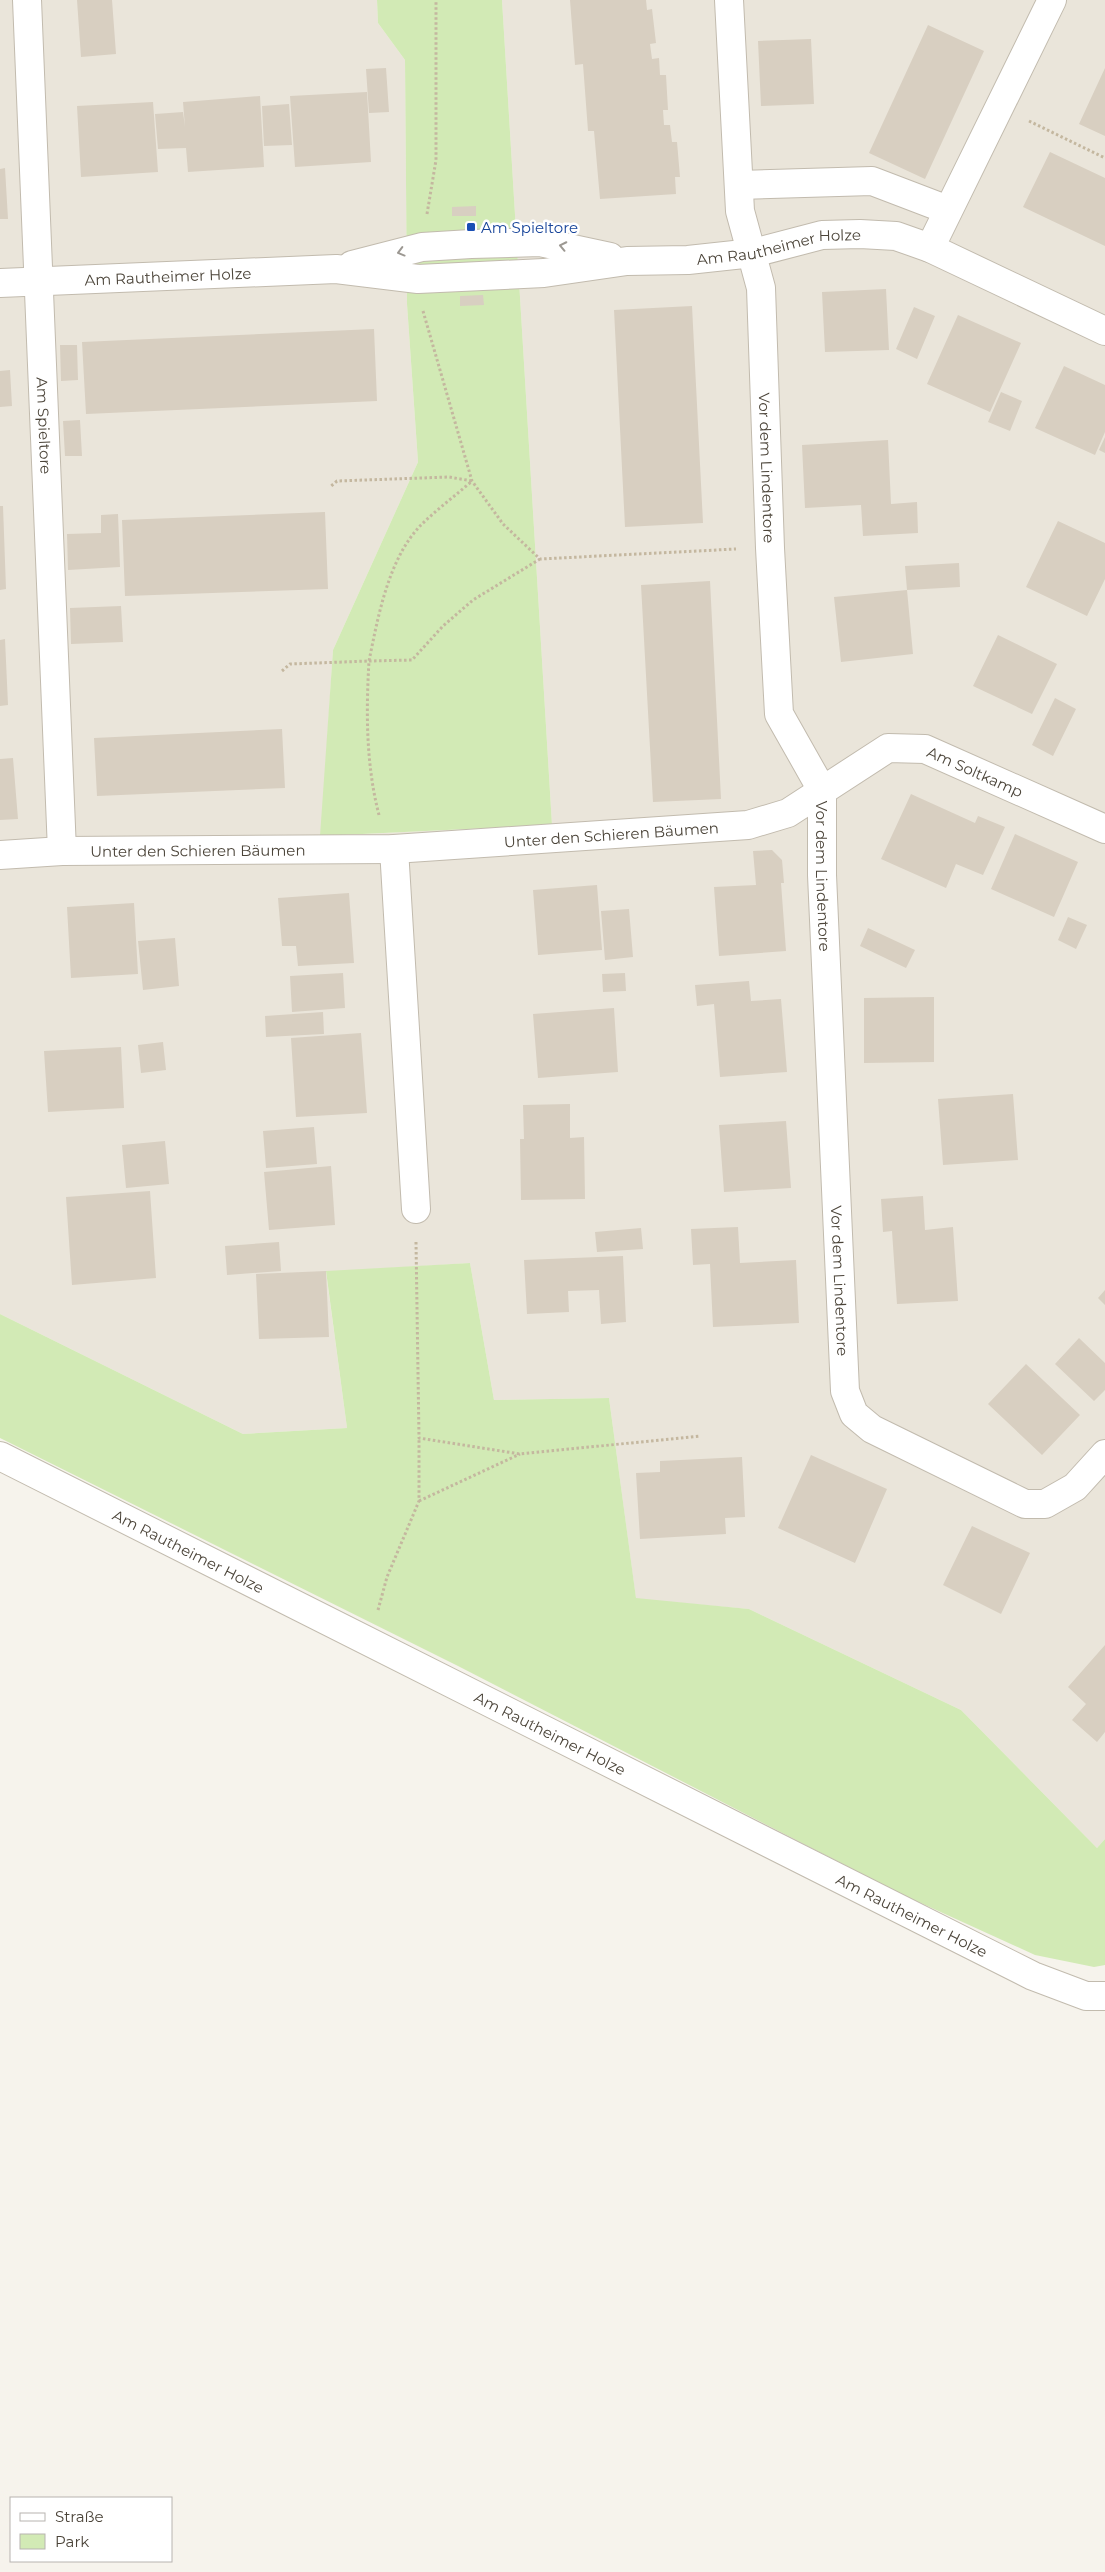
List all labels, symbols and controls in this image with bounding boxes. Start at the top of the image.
place label: Am Spieltore [481,218,578,237]
marker: Am Spieltore [465,221,477,233]
street label: Am Rautheimer Holze [696,224,861,269]
one-way arrow [558,242,567,252]
one-way arrow [397,246,406,257]
street label: Am Rautheimer Holze [84,263,252,289]
street label: Am Spieltore [33,377,56,475]
street label: Vor dem Lindentore [755,392,779,543]
street label: Am Soltkamp [924,742,1026,801]
street label: Vor dem Lindentore [813,801,835,952]
street label: Unter den Schieren Bäumen [503,818,719,851]
street label: Unter den Schieren Bäumen [90,840,306,860]
street label: Vor dem Lindentore [827,1205,853,1356]
street label: Am Rautheimer Holze [110,1505,267,1597]
street label: Am Rautheimer Holze [471,1687,629,1779]
street label: Am Rautheimer Holze [833,1869,991,1961]
legend [10,2497,172,2562]
text: Straße [55,2507,104,2526]
text: Park [55,2532,89,2551]

